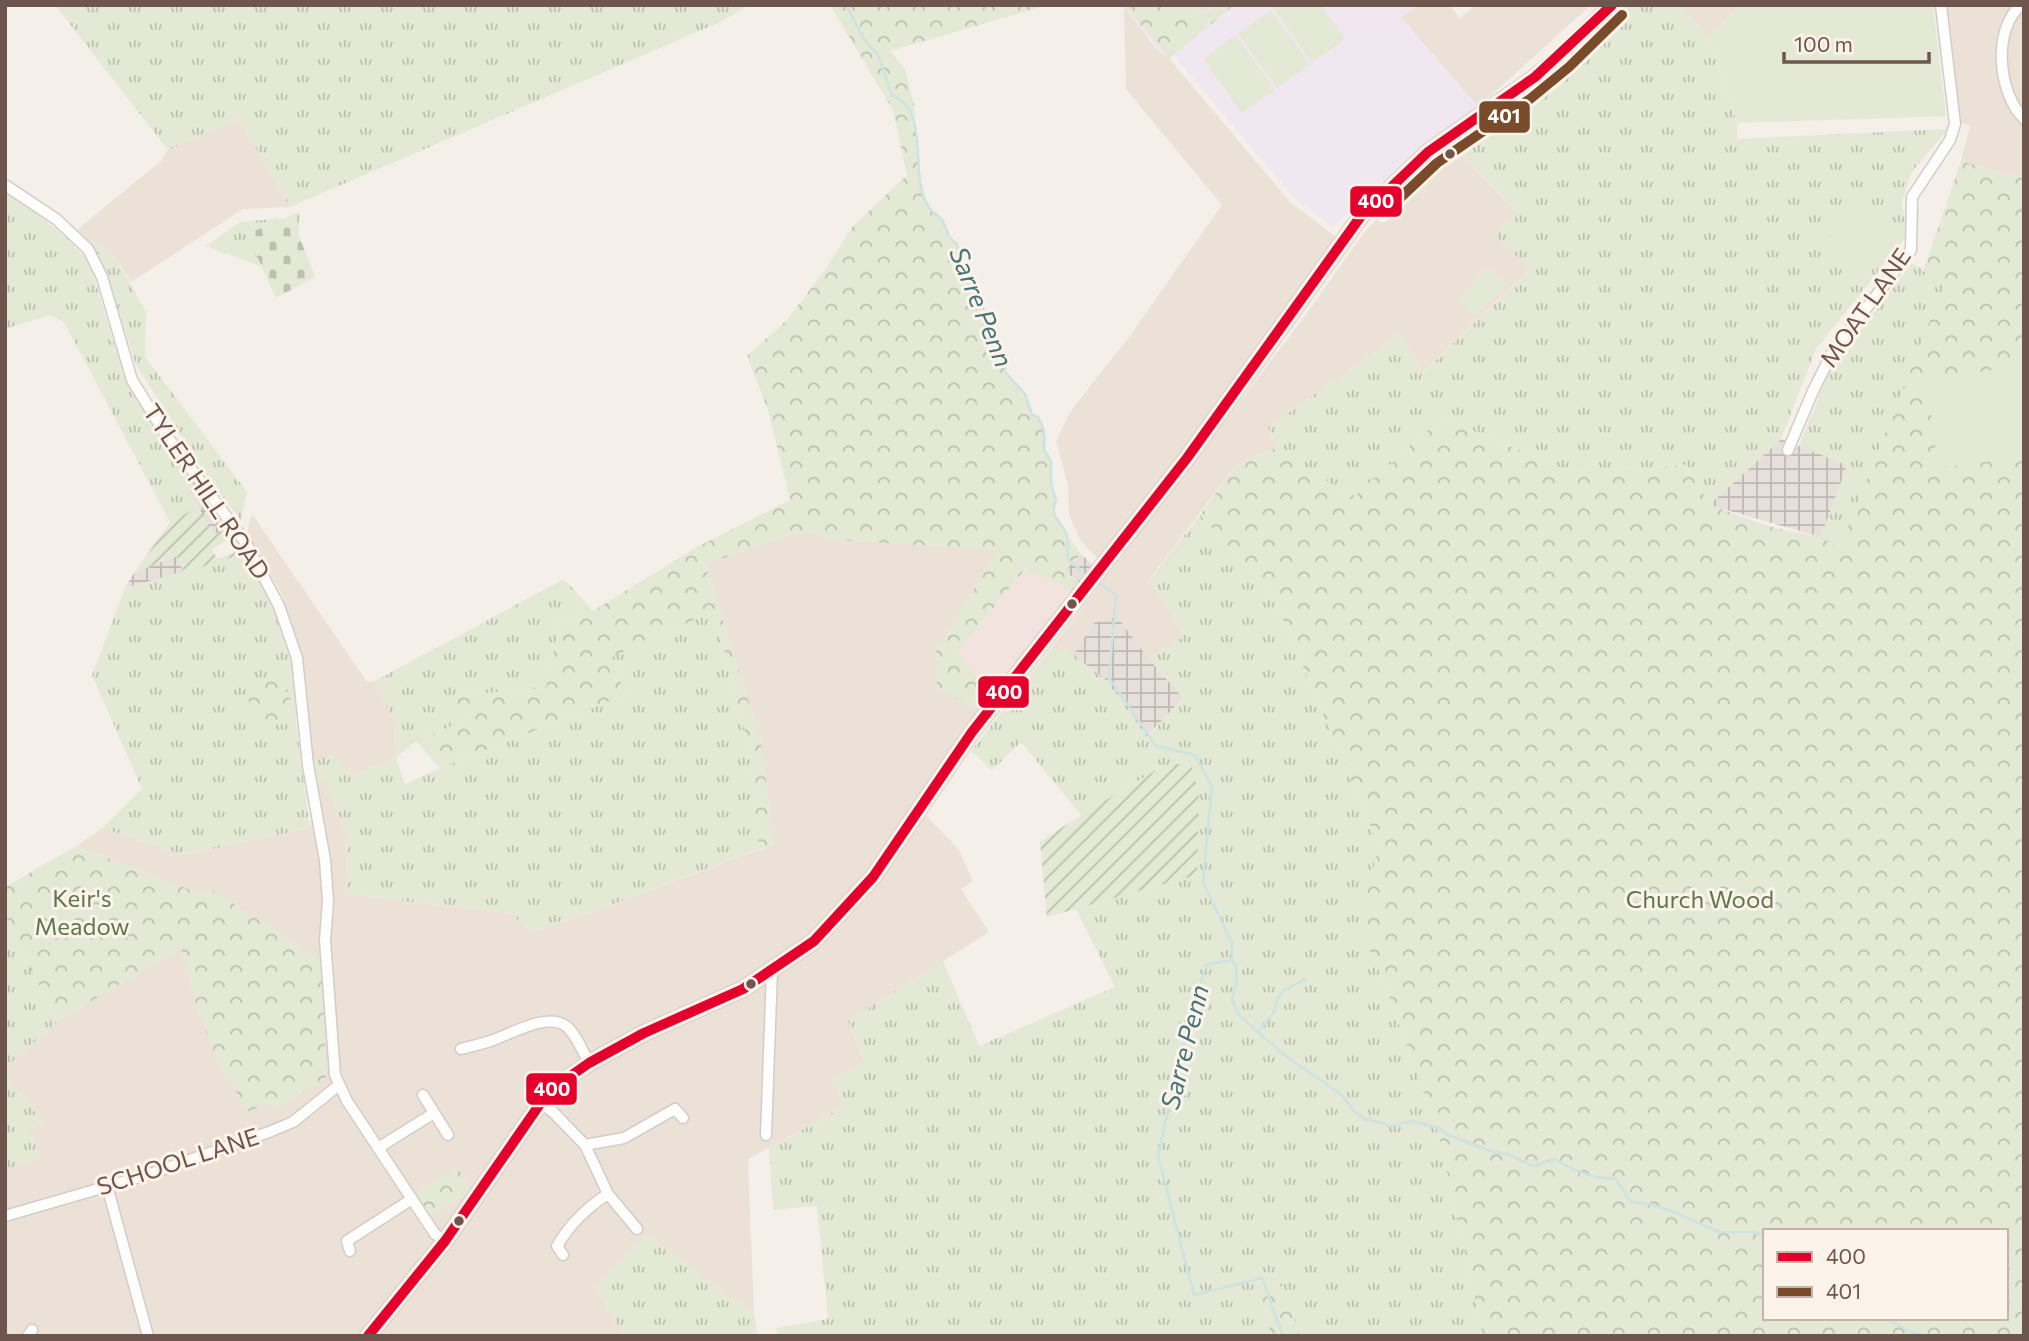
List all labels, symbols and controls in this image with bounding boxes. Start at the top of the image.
scale bar [1784,21,1929,65]
text: 100 m [1794,31,1853,56]
line badge: 401 [1478,100,1531,134]
text: 401 [1488,104,1520,127]
unlabelled marker [1443,147,1457,161]
line badge: 400 [1349,185,1403,218]
text: 400 [1358,189,1394,212]
water label: Sarre Penn [944,242,1021,371]
street label: MOAT LANE [1813,242,1916,372]
street label: TYLER HILL ROAD [138,398,277,584]
unlabelled marker [1065,597,1079,611]
line badge: 400 [977,675,1030,709]
text: 400 [986,680,1022,703]
park label: Keir's Meadow [34,883,130,940]
park label: Church Wood [1626,884,1774,913]
unlabelled marker [744,977,758,991]
water label: Sarre Penn [1153,981,1214,1112]
line badge: 400 [525,1072,578,1106]
text: 400 [534,1077,570,1100]
street label: SCHOOL LANE [93,1121,262,1200]
unlabelled marker [452,1214,466,1228]
legend [1763,1229,2008,1320]
text: 400 [1826,1243,1866,1268]
text: 401 [1826,1278,1861,1303]

